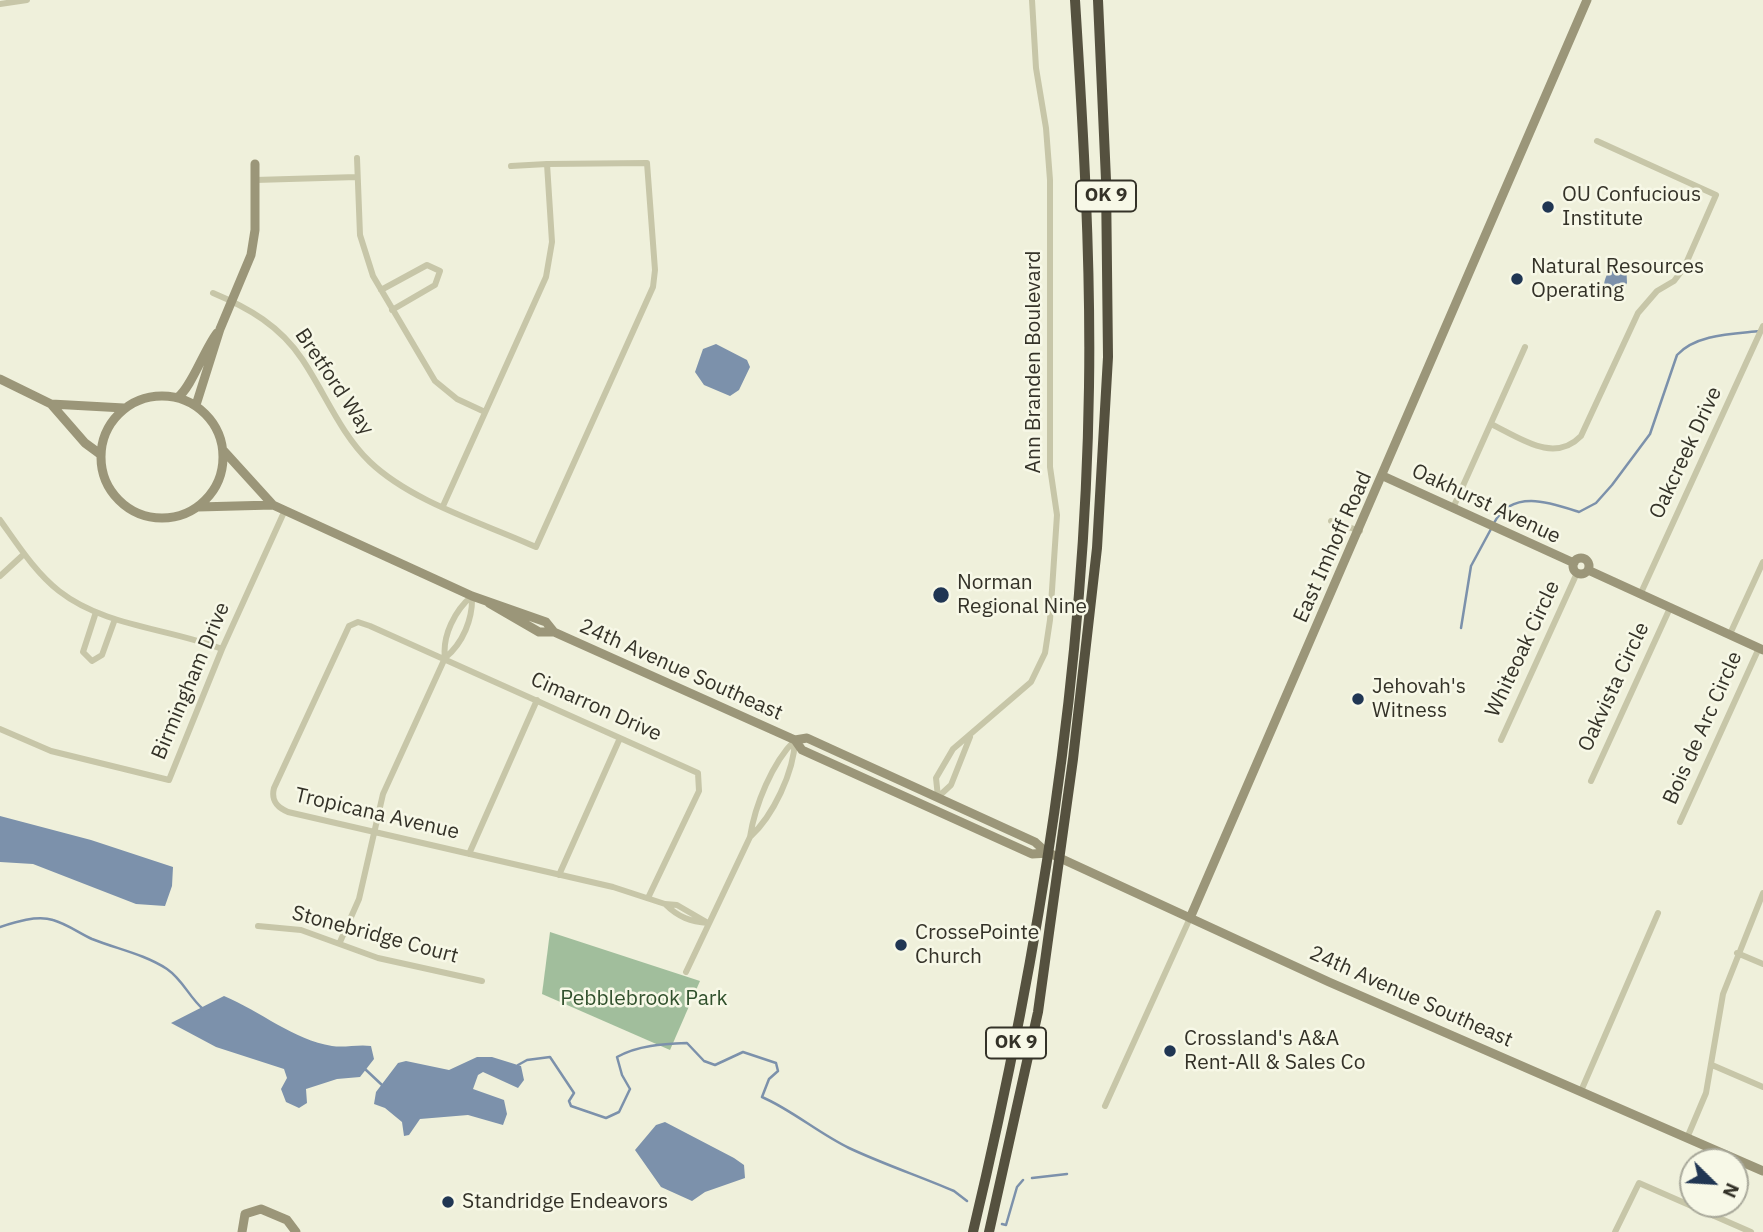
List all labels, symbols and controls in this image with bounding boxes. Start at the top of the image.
road number: OK 9 [1076,180,1136,212]
place label: OU Confucious Institute [1562,182,1701,232]
marker: OU Confucious Institute [1540,199,1556,215]
street label: Ann Branden Boulevard [1021,251,1047,473]
place label: Natural Resources Operating [1531,254,1704,304]
marker: Natural Resources Operating [1509,271,1525,287]
street label: Bretford Way [289,324,379,440]
street label: Oakcreek Drive [1644,383,1728,523]
street label: Oakhurst Avenue [1408,459,1564,549]
street label: East Imhoff Road [1288,467,1378,627]
place label: Norman Regional Nine [957,570,1087,620]
street label: Whiteoak Circle [1480,577,1566,721]
marker: Norman Regional Nine [931,585,951,605]
street label: Birmingham Drive [146,599,236,763]
street label: 24th Avenue Southeast [575,614,787,726]
street label: Oakvista Circle [1573,618,1655,756]
street label: Bois de Arc Circle [1658,648,1748,808]
street label: Cimarron Drive [527,667,665,747]
place label: Jehovah's Witness [1372,674,1466,724]
marker: Jehovah's Witness [1350,691,1366,707]
street label: Tropicana Avenue [292,783,462,845]
street label: Stonebridge Court [289,901,461,969]
place label: CrossePointe Church [915,920,1039,970]
marker: CrossePointe Church [893,937,909,953]
street label: 24th Avenue Southeast [1305,941,1517,1053]
park label: Pebblebrook Park [560,986,728,1012]
place label: Crossland's A&A Rent-All & Sales Co [1184,1026,1365,1076]
road number: OK 9 [986,1028,1046,1058]
marker: Crossland's A&A Rent-All & Sales Co [1162,1043,1178,1059]
north arrow [1679,1148,1749,1218]
text: N [1718,1180,1745,1202]
place label: Standridge Endeavors [462,1189,668,1215]
marker: Standridge Endeavors [440,1194,456,1210]

